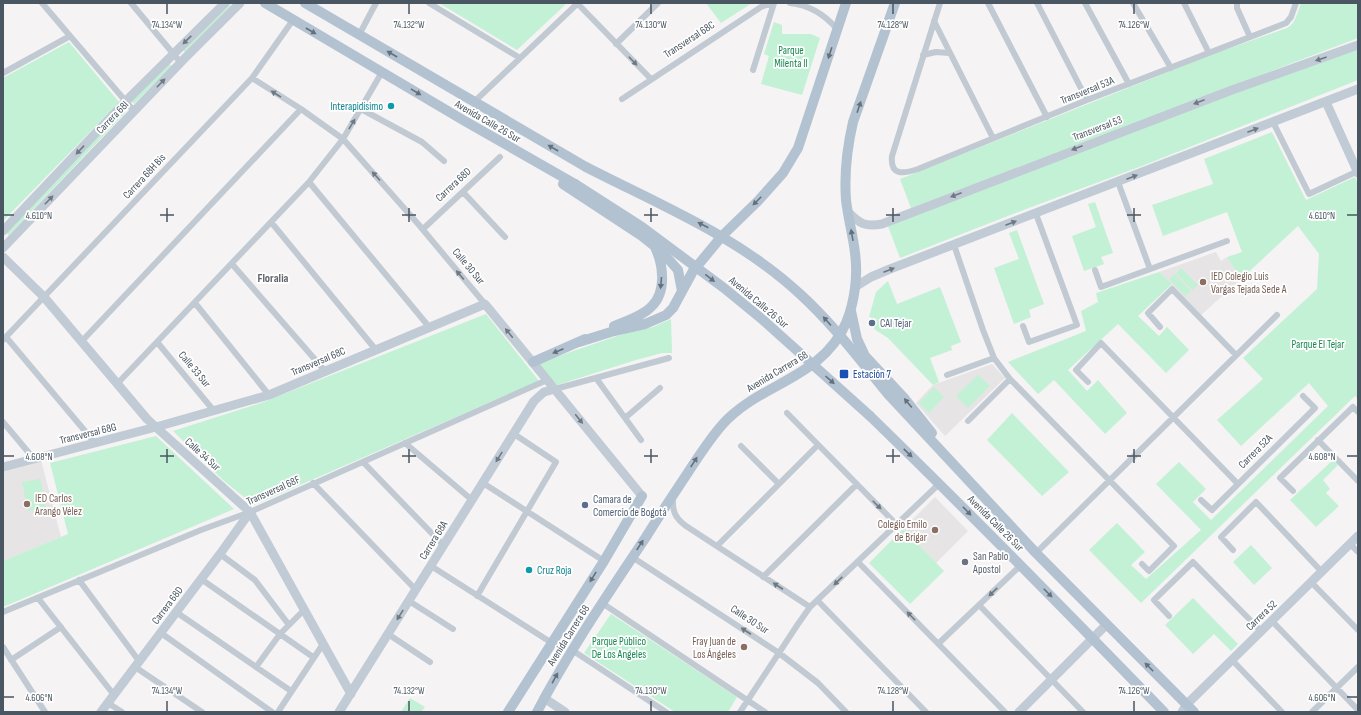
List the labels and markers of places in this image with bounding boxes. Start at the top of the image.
place label: Interapidísimo [330,100,383,113]
marker: Interapidísimo [386,101,396,111]
place label: IED Colegio Luis Vargas Tejada Sede A [1211,270,1287,296]
marker: IED Colegio Luis Vargas Tejada Sede A [1198,277,1208,287]
place label: CAI Tejar [880,317,912,330]
marker: CAI Tejar [867,318,877,328]
marker: Estación 7 [838,368,850,380]
place label: Estación 7 [853,368,891,381]
place label: IED Carlos Arango Vélez [34,492,82,518]
place label: Camara de Comercio de Bogotá [593,493,667,519]
marker: IED Carlos Arango Vélez [22,499,32,509]
marker: Camara de Comercio de Bogotá [580,500,590,510]
place label: Colegio Emilo de Brigar [878,518,927,544]
marker: Colegio Emilo de Brigar [930,525,940,535]
place label: San Pablo Apostol [972,550,1009,576]
marker: San Pablo Apostol [960,557,970,567]
place label: Cruz Roja [537,564,571,577]
marker: Cruz Roja [524,565,534,575]
place label: Fray Juan de Los Ángeles [692,635,736,661]
marker: Fray Juan de Los Ángeles [739,642,749,652]

